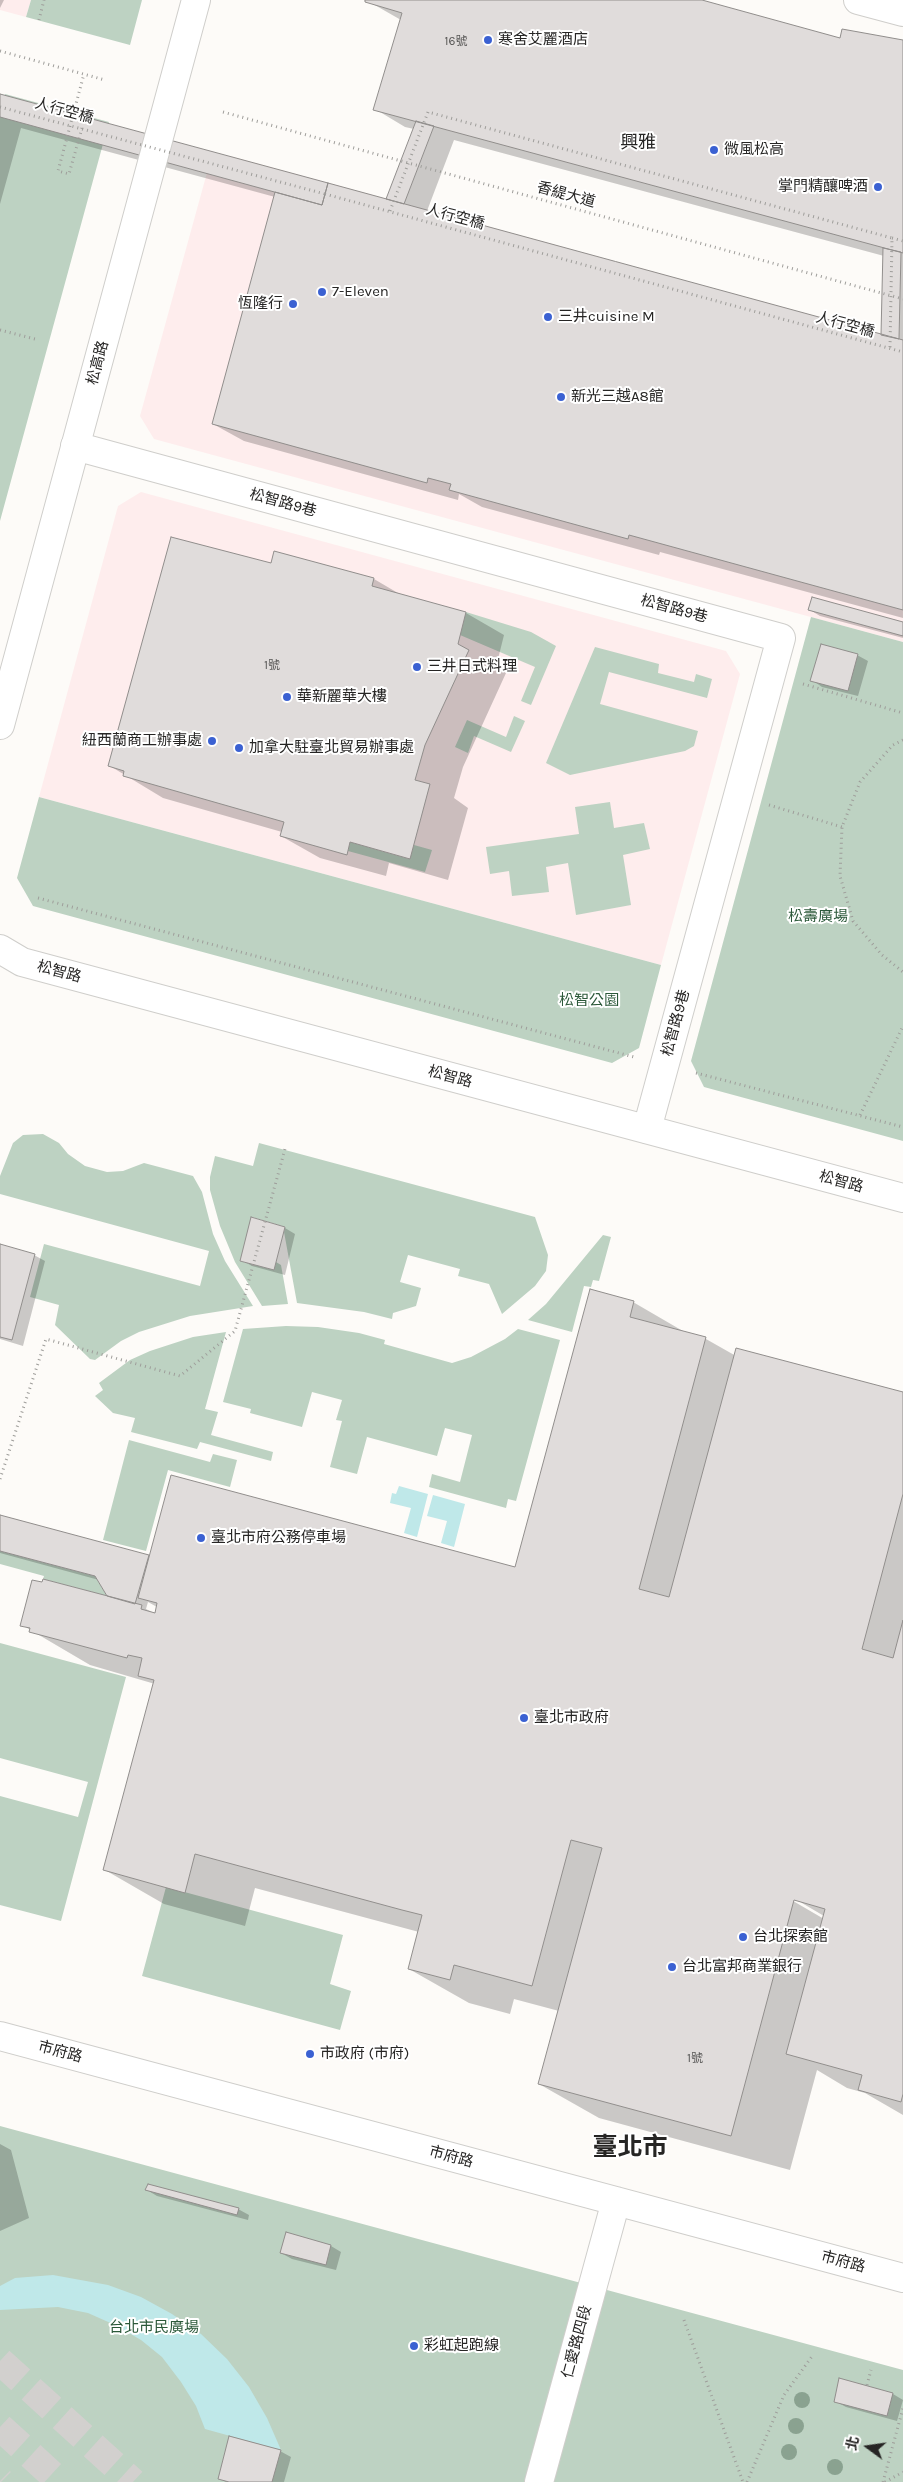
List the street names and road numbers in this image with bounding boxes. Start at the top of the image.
street label: 人行空橋 [33,95,95,127]
street label: 香緹大道 [535,179,597,211]
street label: 人行空橋 [424,201,486,233]
street label: 人行空橋 [814,309,876,341]
street label: 松高路 [83,339,113,387]
street label: 松智路9巷 [247,485,319,521]
street label: 松智路9巷 [638,591,710,627]
street label: 松智路 [35,957,83,987]
street label: 松智路9巷 [658,987,694,1059]
street label: 松智路 [426,1062,474,1092]
street label: 松智路 [817,1167,865,1197]
street label: 市府路 [36,2037,84,2067]
street label: 市府路 [427,2142,475,2172]
street label: 市府路 [819,2247,867,2277]
street label: 仁愛路四段 [559,2303,595,2381]

